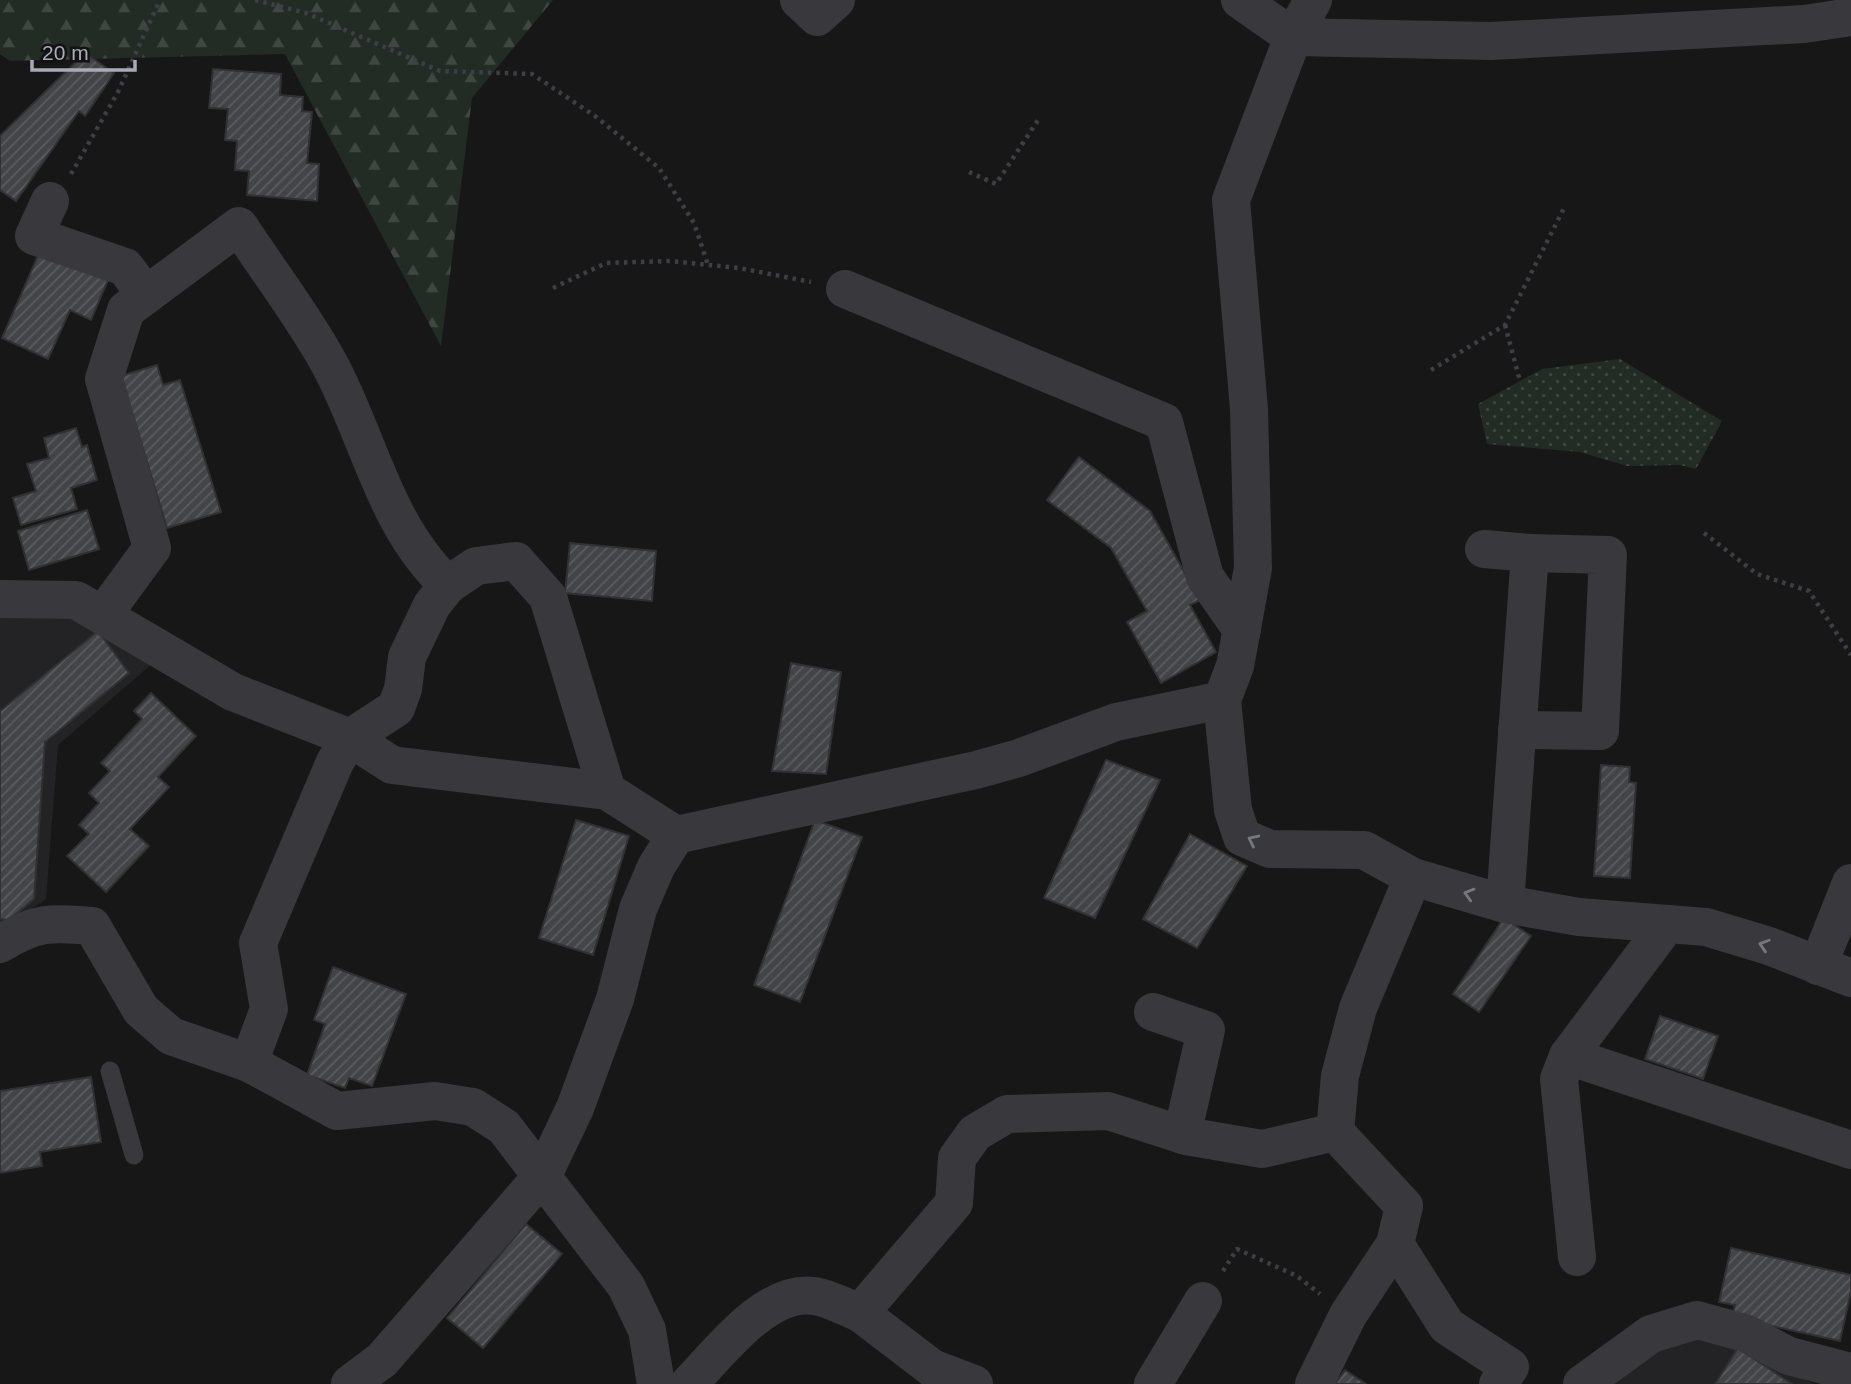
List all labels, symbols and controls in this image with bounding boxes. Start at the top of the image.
scale bar [32,28,135,72]
text: 20 m [42,41,89,64]
one-way arrow [1248,835,1260,849]
one-way arrow [1463,887,1475,902]
one-way arrow [1759,939,1771,953]

